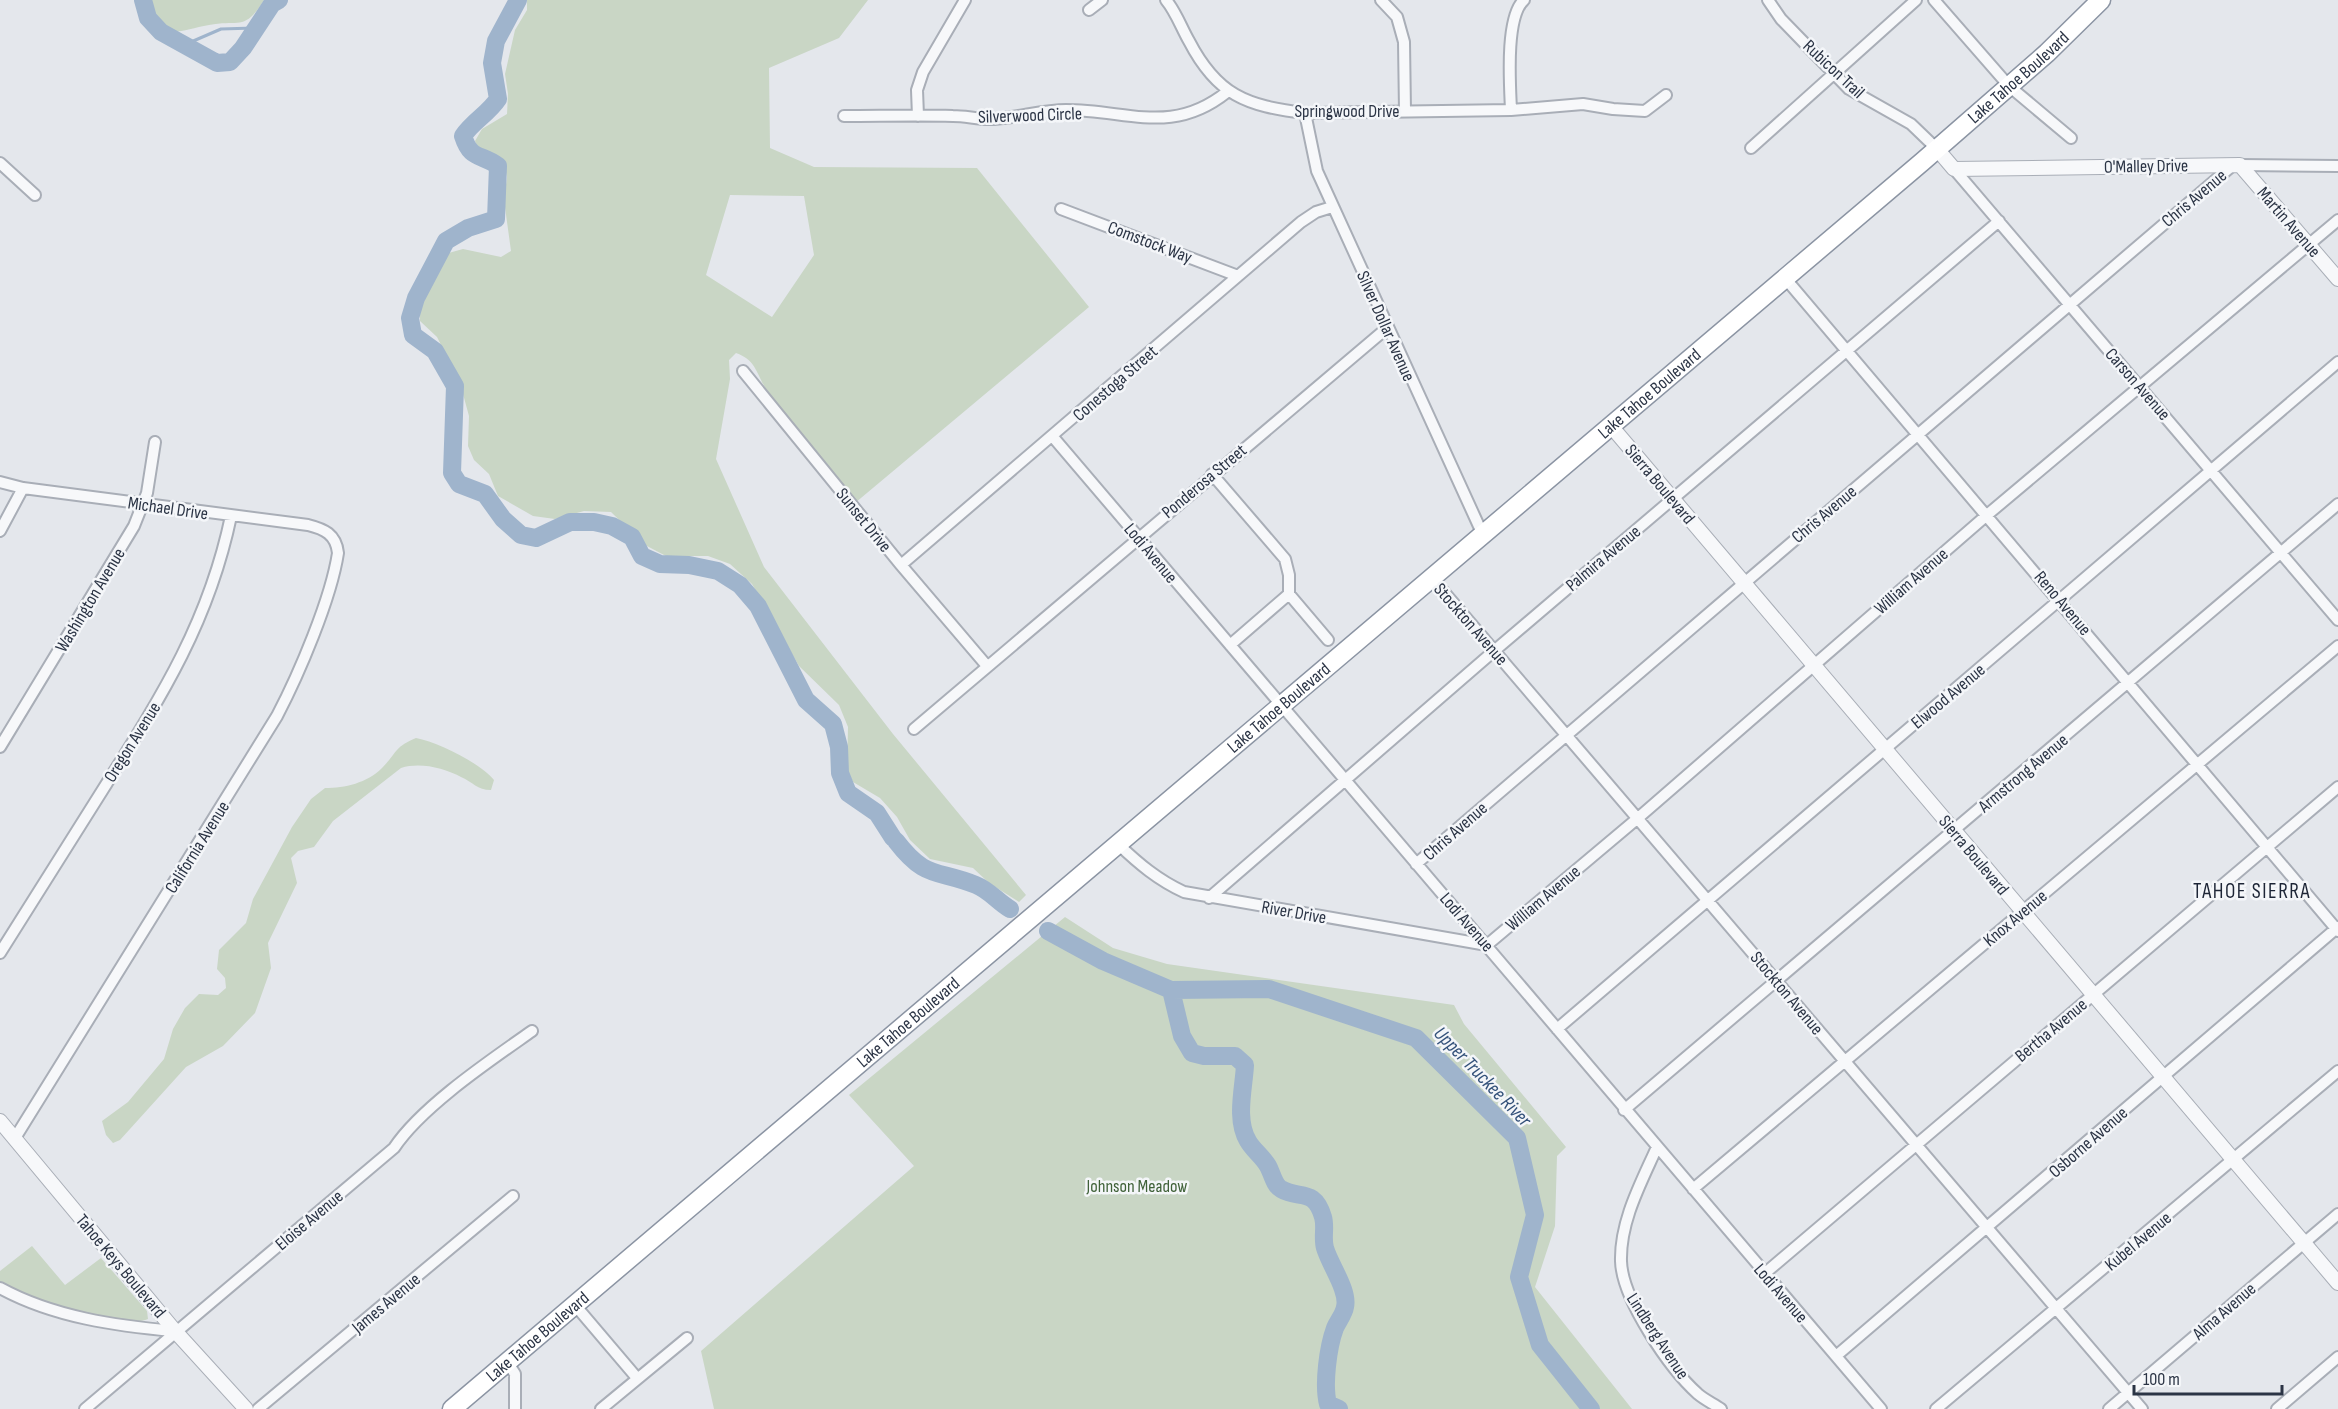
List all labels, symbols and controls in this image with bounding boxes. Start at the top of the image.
street label: Lake Tahoe Boulevard [1964,27,2074,128]
street label: Rubicon Trail [1799,36,1869,103]
street label: Springwood Drive [1294,101,1400,122]
street label: Silverwood Circle [978,103,1082,128]
street label: O'Malley Drive [2104,155,2188,178]
street label: Chris Avenue [2158,165,2231,232]
street label: Martin Avenue [2252,183,2325,262]
street label: Comstock Way [1105,217,1195,268]
street label: Silver Dollar Avenue [1352,268,1419,385]
street label: Conestoga Street [1069,341,1162,426]
street label: Lake Tahoe Boulevard [1594,344,1705,443]
street label: Carson Avenue [2101,344,2175,425]
street label: Ponderosa Street [1158,440,1251,523]
street label: Sierra Boulevard [1620,440,1699,528]
street label: Chris Avenue [1788,481,1861,548]
street label: Sunset Drive [831,484,896,557]
street label: Michael Drive [126,492,209,525]
street label: Lodi Avenue [1120,519,1182,588]
street label: Palmira Avenue [1562,521,1645,596]
street label: Washington Avenue [51,544,130,656]
street label: William Avenue [1870,544,1953,619]
street label: Reno Avenue [2030,567,2096,640]
street label: Stockton Avenue [1429,579,1512,670]
street label: Lake Tahoe Boulevard [1223,659,1335,758]
street label: Elwood Avenue [1907,659,1990,733]
street label: Oregon Avenue [100,698,165,786]
street label: Armstrong Avenue [1973,730,2073,818]
street label: California Avenue [161,797,234,897]
street label: Chris Avenue [1419,798,1492,865]
street label: Sierra Boulevard [1934,811,2013,899]
street label: William Avenue [1502,861,1585,936]
district label: TAHOE SIERRA [2193,879,2311,904]
street label: Knox Avenue [1979,886,2051,951]
street label: Lodi Avenue [1435,888,1498,956]
street label: River Drive [1260,896,1328,928]
street label: Stockton Avenue [1746,947,1827,1039]
street label: Lake Tahoe Boulevard [853,973,964,1072]
street label: Bertha Avenue [2011,994,2092,1067]
water label: Upper Truckee River [1429,1022,1537,1133]
street label: Osborne Avenue [2045,1103,2132,1182]
park label: Johnson Meadow [1086,1176,1187,1197]
street label: Eloise Avenue [271,1186,348,1255]
street label: Kubel Avenue [2101,1208,2176,1275]
street label: Tahoe Keys Boulevard [71,1210,170,1322]
street label: Lodi Avenue [1749,1259,1812,1327]
street label: James Avenue [347,1269,425,1339]
street label: Alma Avenue [2188,1278,2260,1345]
street label: Lake Tahoe Boulevard [482,1287,593,1386]
street label: Lindberg Avenue [1622,1289,1693,1383]
scale bar [2134,1358,2282,1396]
text: 100 m [2143,1369,2180,1390]

